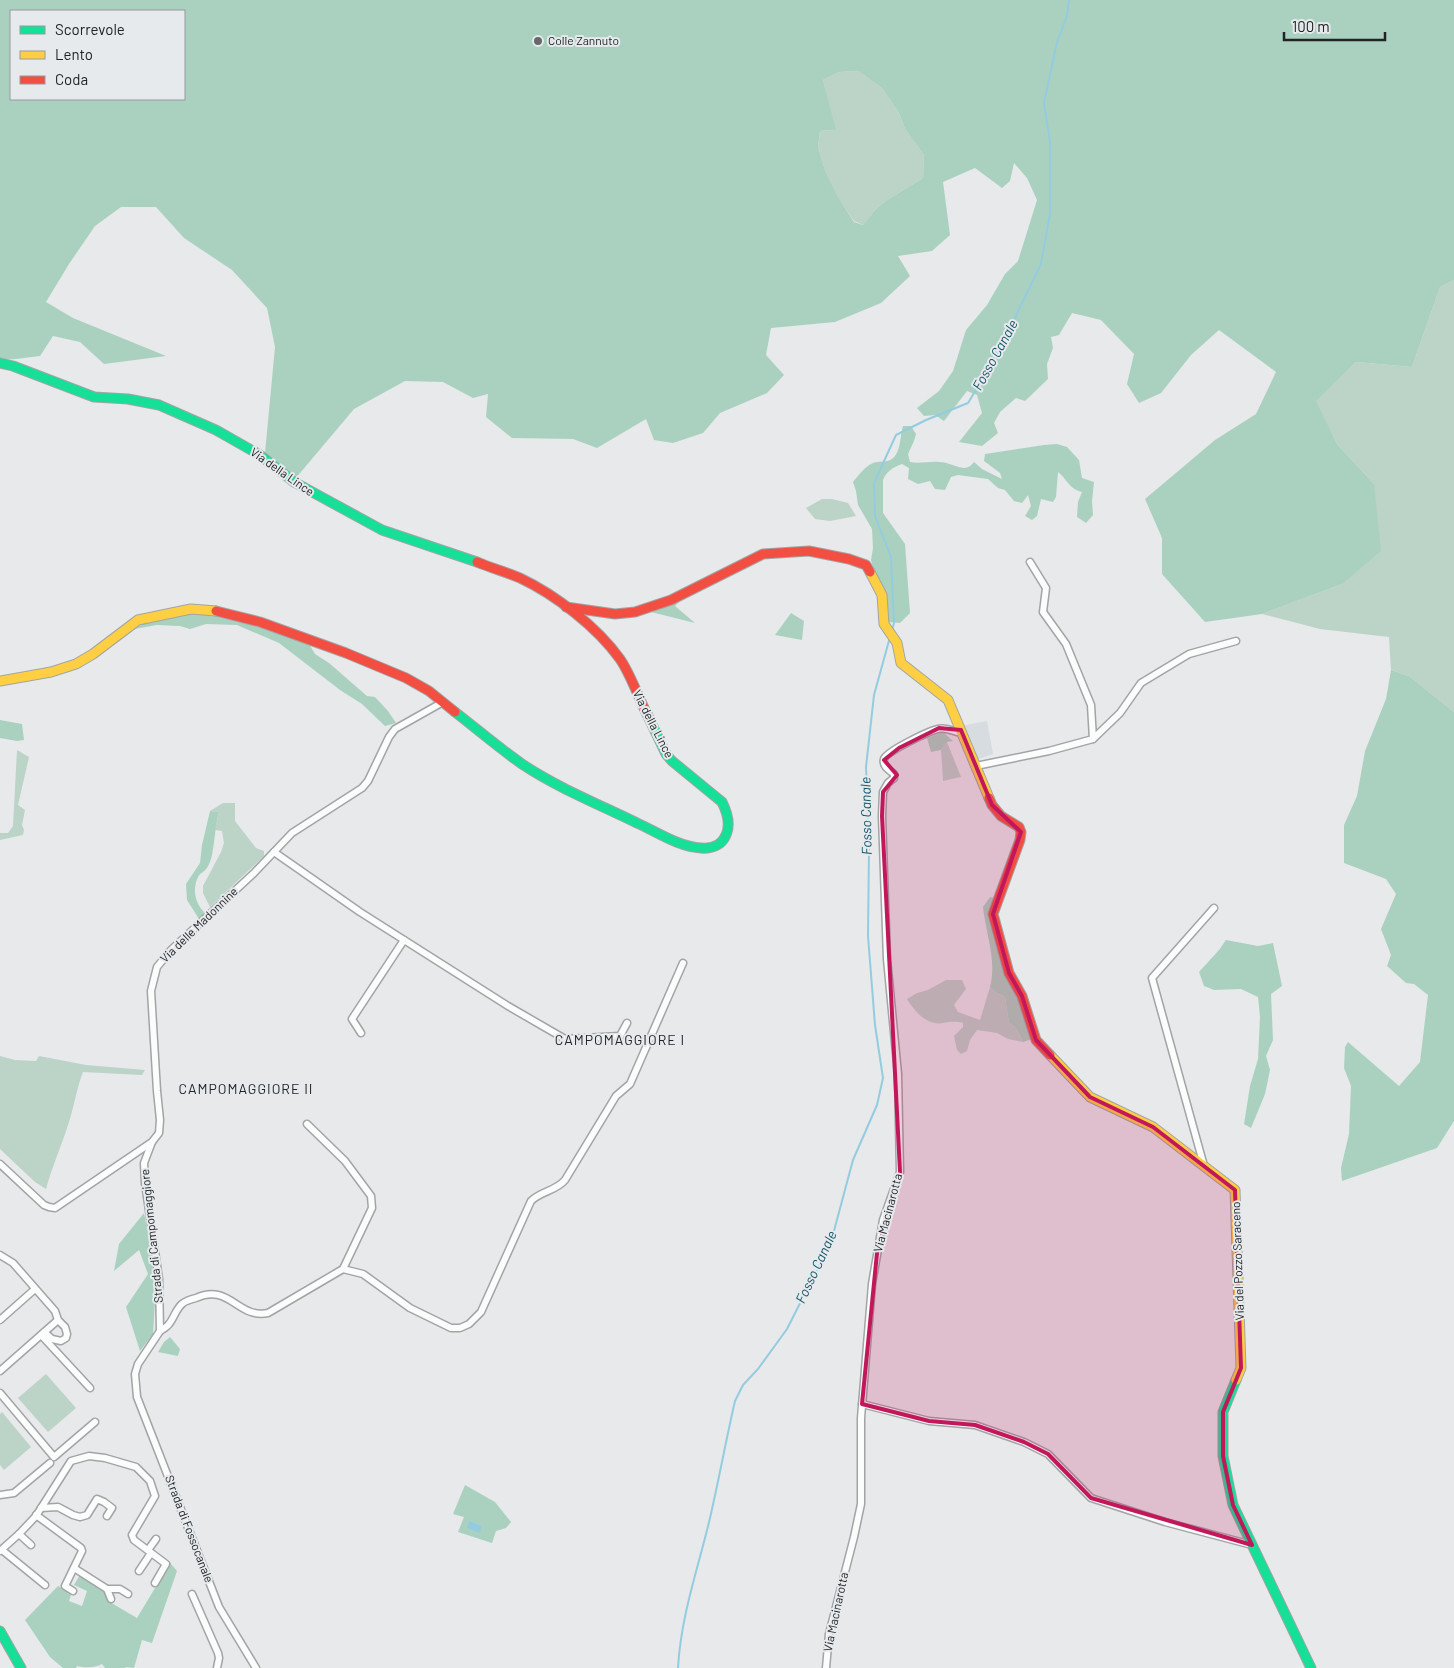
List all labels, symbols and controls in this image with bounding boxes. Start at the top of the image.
legend [10,10,185,100]
scale bar [1284,10,1385,42]
text: 100 m [1292,17,1330,35]
text: Scorrevole [55,20,125,38]
place label: Colle Zannuto [548,33,619,47]
marker: Colle Zannuto [532,35,544,47]
text: Lento [55,45,93,63]
text: Coda [55,70,88,88]
water label: Fosso Canale [968,316,1021,393]
street label: Via della Lince [248,444,317,498]
street label: Via della Lince [631,687,677,760]
water label: Fosso Canale [856,777,875,855]
street label: Via delle Madonnine [157,884,240,965]
district label: CAMPOMAGGIORE I [555,1031,685,1048]
district label: CAMPOMAGGIORE II [179,1080,313,1097]
street label: Strada di Campomaggiore [137,1168,165,1304]
street label: Via Macinarotta [870,1172,904,1254]
street label: Via del Pozzo Saraceno [1228,1201,1246,1321]
water label: Fosso Canale [791,1228,840,1306]
street label: Strada di Fossocanale [163,1473,217,1584]
street label: Via Macinarotta [820,1571,850,1653]

